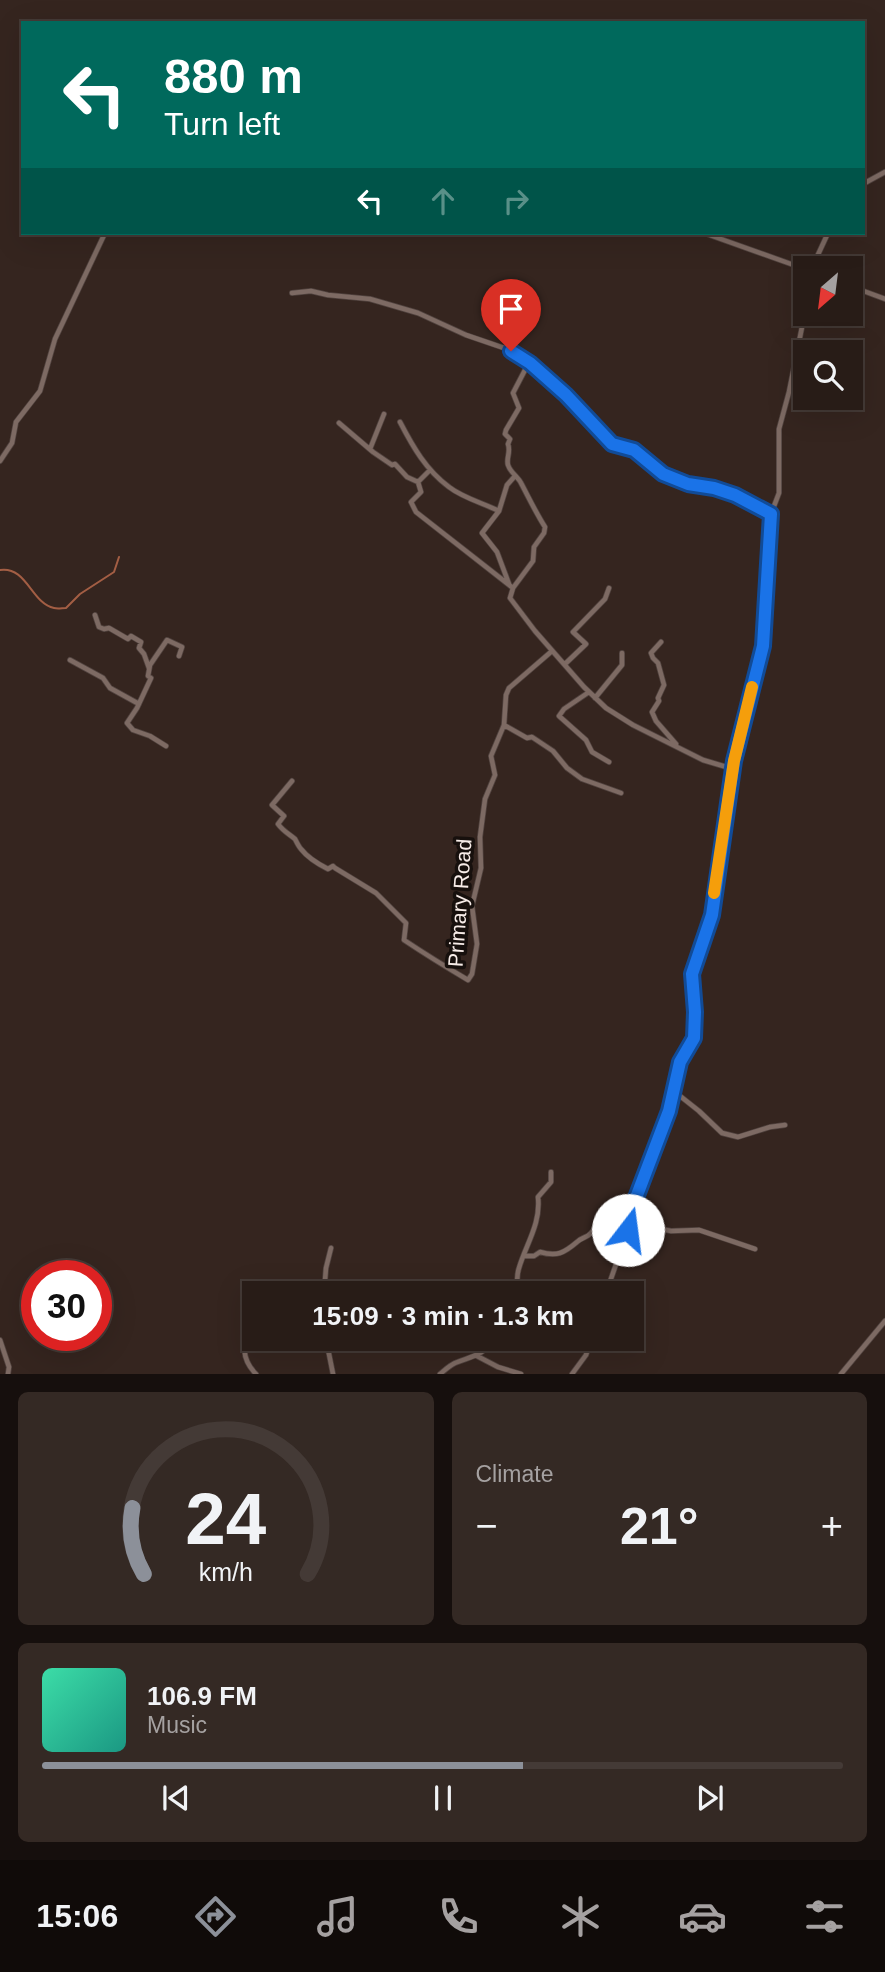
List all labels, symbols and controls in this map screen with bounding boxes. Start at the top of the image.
icon: left [49,49,140,140]
text: 880 m [164,49,303,103]
text: Turn left [164,106,280,142]
icon: left [351,182,389,220]
icon: ahead [424,182,462,220]
icon: right [497,182,535,220]
north arrow [793,256,863,326]
map controls [793,256,863,410]
pin [481,279,541,351]
icon: arrive [492,290,530,328]
button: search [793,340,863,410]
street label: Primary Road [444,838,475,968]
position arrow [591,1193,665,1267]
speed limit sign: 30 [21,1260,112,1351]
text: 15:09 · 3 min · 1.3 km [312,1301,574,1331]
text: Climate [476,1461,553,1487]
text: 24 [185,1479,267,1560]
text: 21° [620,1497,699,1555]
text: − [476,1505,498,1547]
text: + [821,1505,843,1547]
text: km/h [199,1558,253,1586]
text: 106.9 FM [147,1681,257,1711]
text: Music [147,1712,207,1738]
icon: previous [157,1779,195,1817]
icon: pause [424,1779,462,1817]
icon: next [691,1779,729,1817]
icon: directions [191,1892,240,1941]
icon: music [313,1892,362,1941]
icon: phone [434,1892,483,1941]
icon: climate [556,1892,605,1941]
icon: car [678,1892,727,1941]
icon: filters [800,1892,849,1941]
text: 15:06 [36,1898,118,1934]

